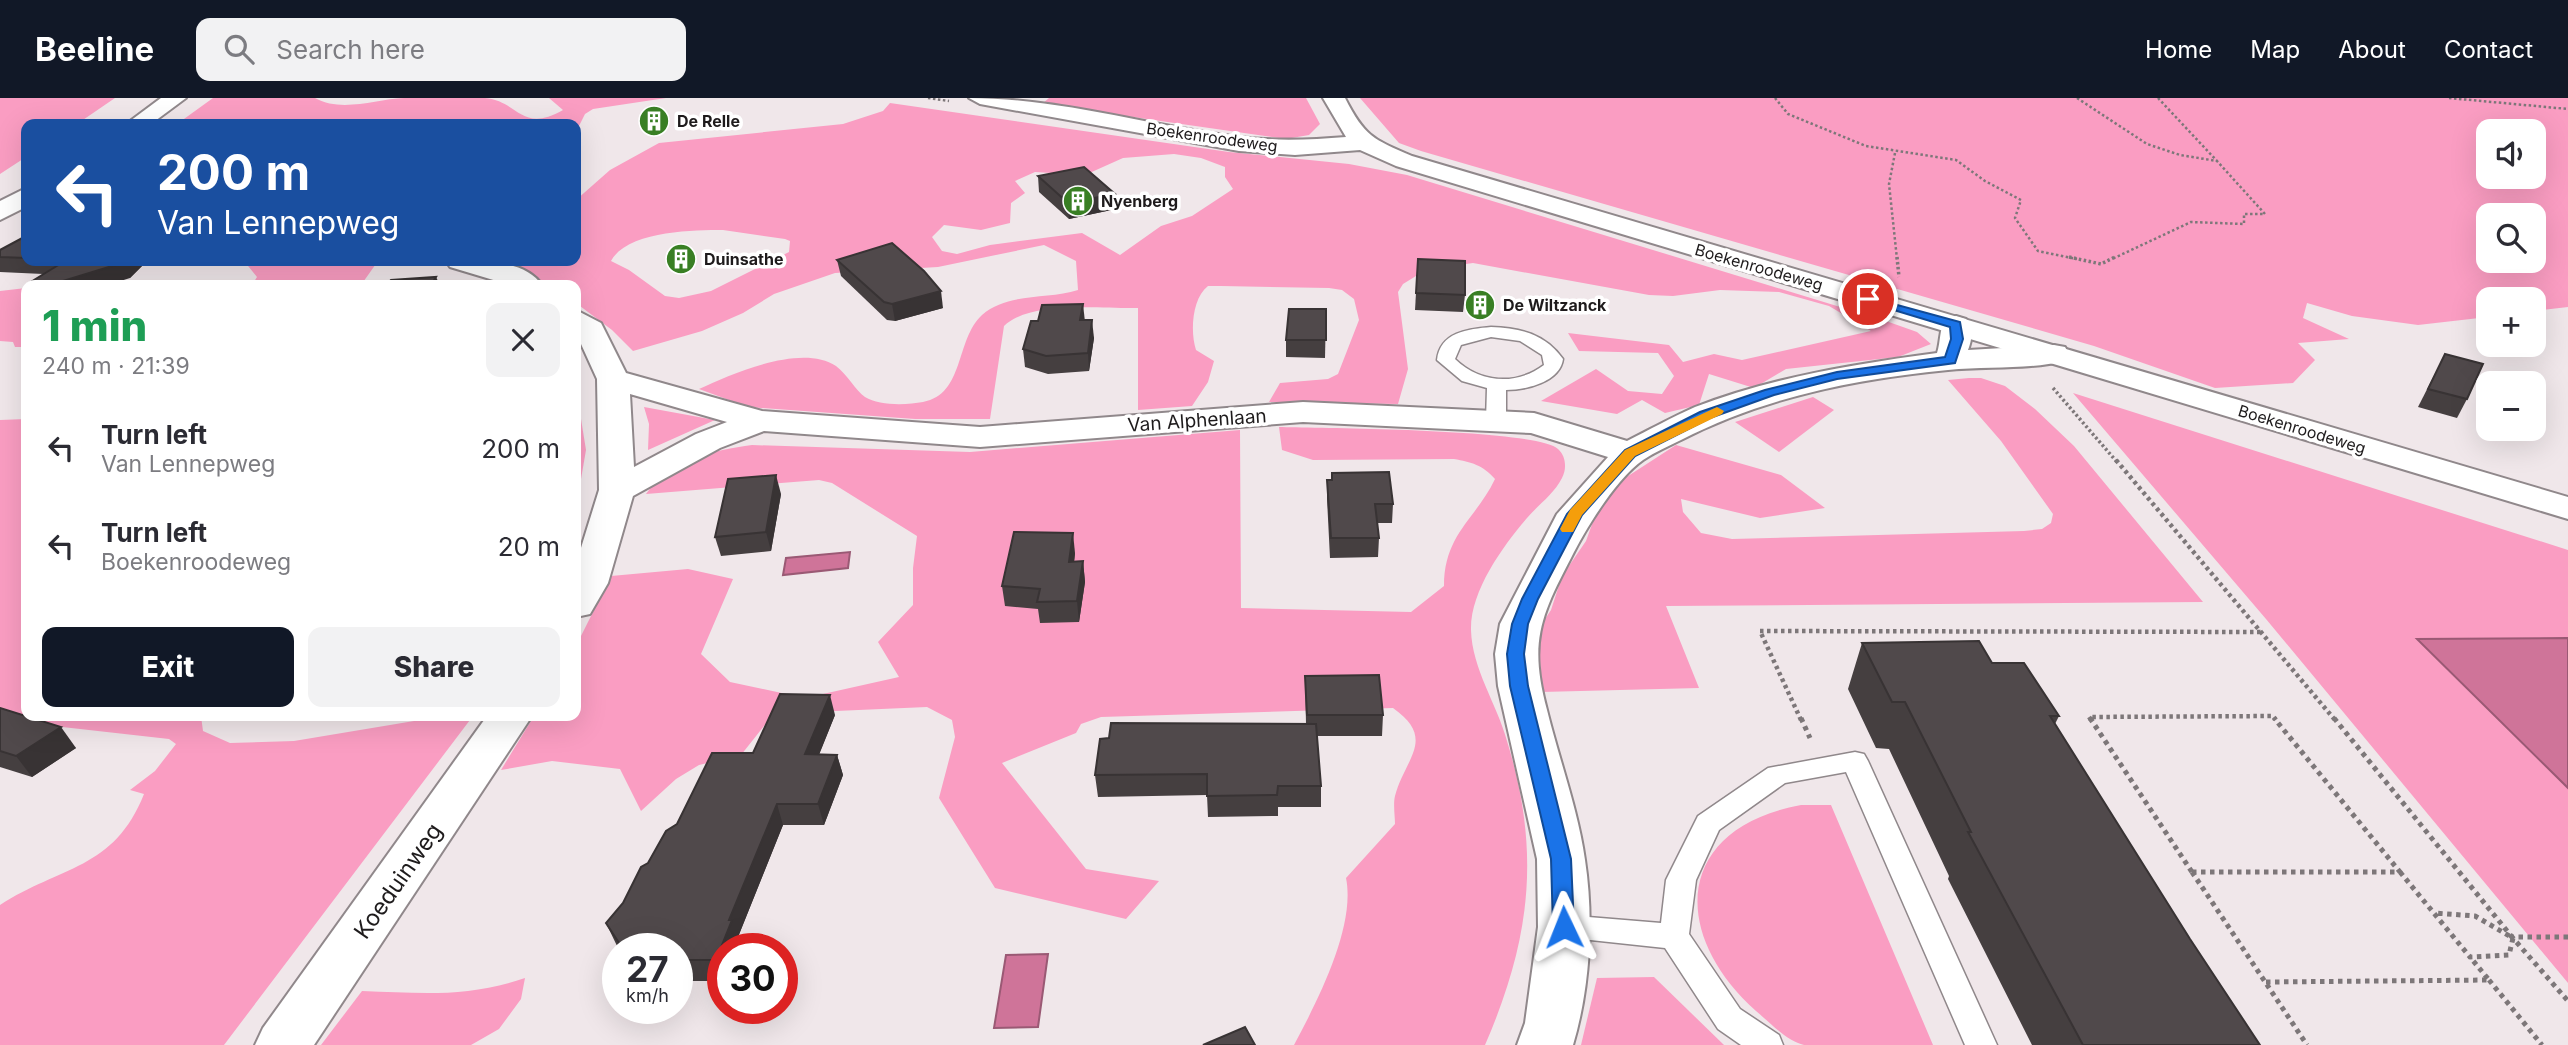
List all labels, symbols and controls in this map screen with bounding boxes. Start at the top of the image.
search box [196,18,686,81]
text: Beeline [35,29,154,69]
icon: search [220,30,258,68]
text: Search here [276,34,425,65]
text: Home [2145,35,2212,64]
text: Map [2250,35,2300,64]
text: About [2338,35,2406,64]
text: Contact [2444,35,2533,64]
building icon: De Relle [637,104,671,138]
place label: De Relle [677,111,740,131]
street label: Boekenroodeweg [1145,118,1279,156]
map controls [2476,119,2546,441]
button: sound [2476,119,2546,189]
text: 200 m [157,143,310,202]
icon: left [42,147,133,238]
building icon: Nyenberg [1061,184,1095,218]
place label: Nyenberg [1101,191,1178,211]
text: Van Lennepweg [157,203,399,242]
button: search [2476,203,2546,273]
street label: Boekenroodeweg [1693,239,1825,295]
building icon: Duinsathe [664,242,698,276]
place label: Duinsathe [704,249,783,269]
pin [1838,269,1898,329]
icon: arrive [1849,280,1887,318]
button: + [2476,287,2546,357]
building icon: De Wiltzanck [1463,288,1497,322]
place label: De Wiltzanck [1503,295,1607,315]
text: 1 min [42,300,147,351]
button: close [486,303,560,377]
text: 240 m · 21:39 [42,352,190,380]
button: − [2476,371,2546,441]
street label: Boekenroodeweg [2236,400,2368,458]
street label: Van Alphenlaan [1127,404,1267,437]
text: Turn left [101,419,207,450]
icon: left [42,429,80,467]
text: 200 m [481,433,560,464]
text: Van Lennepweg [101,450,275,478]
text: Turn left [101,517,207,548]
icon: left [42,527,80,565]
text: 20 m [498,531,560,562]
text: Boekenroodeweg [101,548,291,576]
button: Exit [42,627,294,707]
button: Share [308,627,560,707]
street label: Koeduinweg [348,818,448,944]
position arrow [1527,890,1601,964]
speed limit sign: 30 [707,933,798,1024]
text: 27 [626,948,669,990]
text: km/h [626,985,669,1006]

